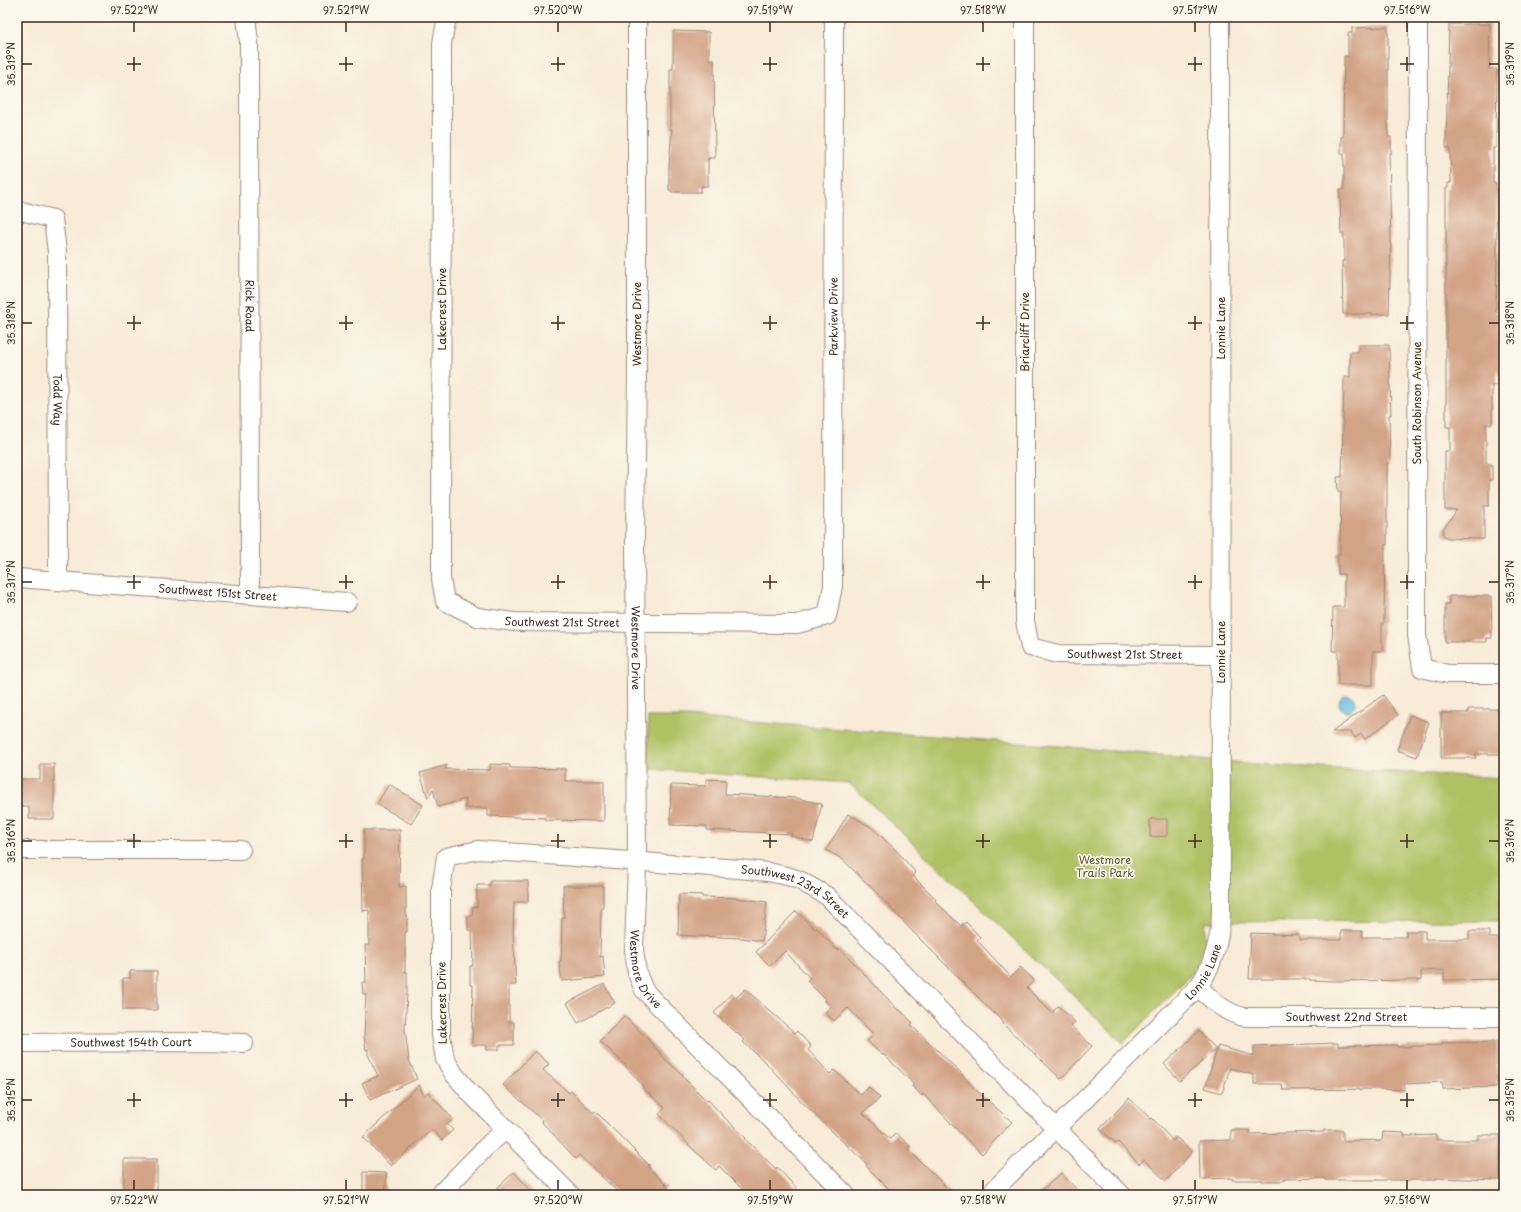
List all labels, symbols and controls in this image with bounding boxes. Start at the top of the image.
text: 97.522°W [110,2,159,17]
text: 97.521°W [323,2,370,17]
text: 97.520°W [534,2,583,17]
text: 97.519°W [747,2,794,17]
text: 97.518°W [960,2,1007,17]
text: 97.517°W [1172,2,1218,17]
text: 97.516°W [1384,2,1431,17]
text: 35.319°N [3,42,18,86]
text: 35.319°N [1502,42,1517,86]
street label: Lakecrest Drive [433,267,450,350]
street label: Parkview Drive [824,277,842,356]
street label: Rick Road [241,279,259,333]
street label: Westmore Drive [628,282,645,366]
street label: Briarcliff Drive [1016,292,1033,372]
street label: Lonnie Lane [1212,297,1229,359]
text: 35.318°N [3,301,18,345]
text: 35.318°N [1502,301,1517,345]
street label: South Robinson Avenue [1408,341,1425,465]
street label: Todd Way [49,374,67,426]
text: 35.317°N [3,560,18,604]
text: 35.317°N [1502,560,1517,604]
street label: Southwest 151st Street [158,579,278,605]
street label: Westmore Drive [627,606,645,690]
street label: Southwest 21st Street [503,612,620,631]
street label: Lonnie Lane [1212,621,1229,683]
street label: Southwest 21st Street [1067,645,1183,663]
text: 35.316°N [3,818,18,863]
text: 35.316°N [1502,818,1517,863]
park label: Westmore Trails Park [1076,851,1134,881]
street label: Southwest 23rd Street [740,860,854,922]
street label: Westmore Drive [626,929,666,1012]
street label: Lonnie Lane [1181,942,1225,1003]
street label: Lakecrest Drive [432,961,451,1045]
street label: Southwest 22nd Street [1285,1008,1408,1025]
street label: Southwest 154th Court [70,1033,192,1051]
text: 35.315°N [3,1078,18,1122]
text: 35.315°N [1502,1078,1517,1122]
text: 97.522°W [110,1192,159,1207]
text: 97.521°W [323,1192,370,1207]
text: 97.520°W [534,1192,583,1207]
text: 97.519°W [747,1192,794,1207]
text: 97.518°W [960,1192,1007,1207]
text: 97.517°W [1172,1192,1218,1207]
text: 97.516°W [1384,1192,1431,1207]

